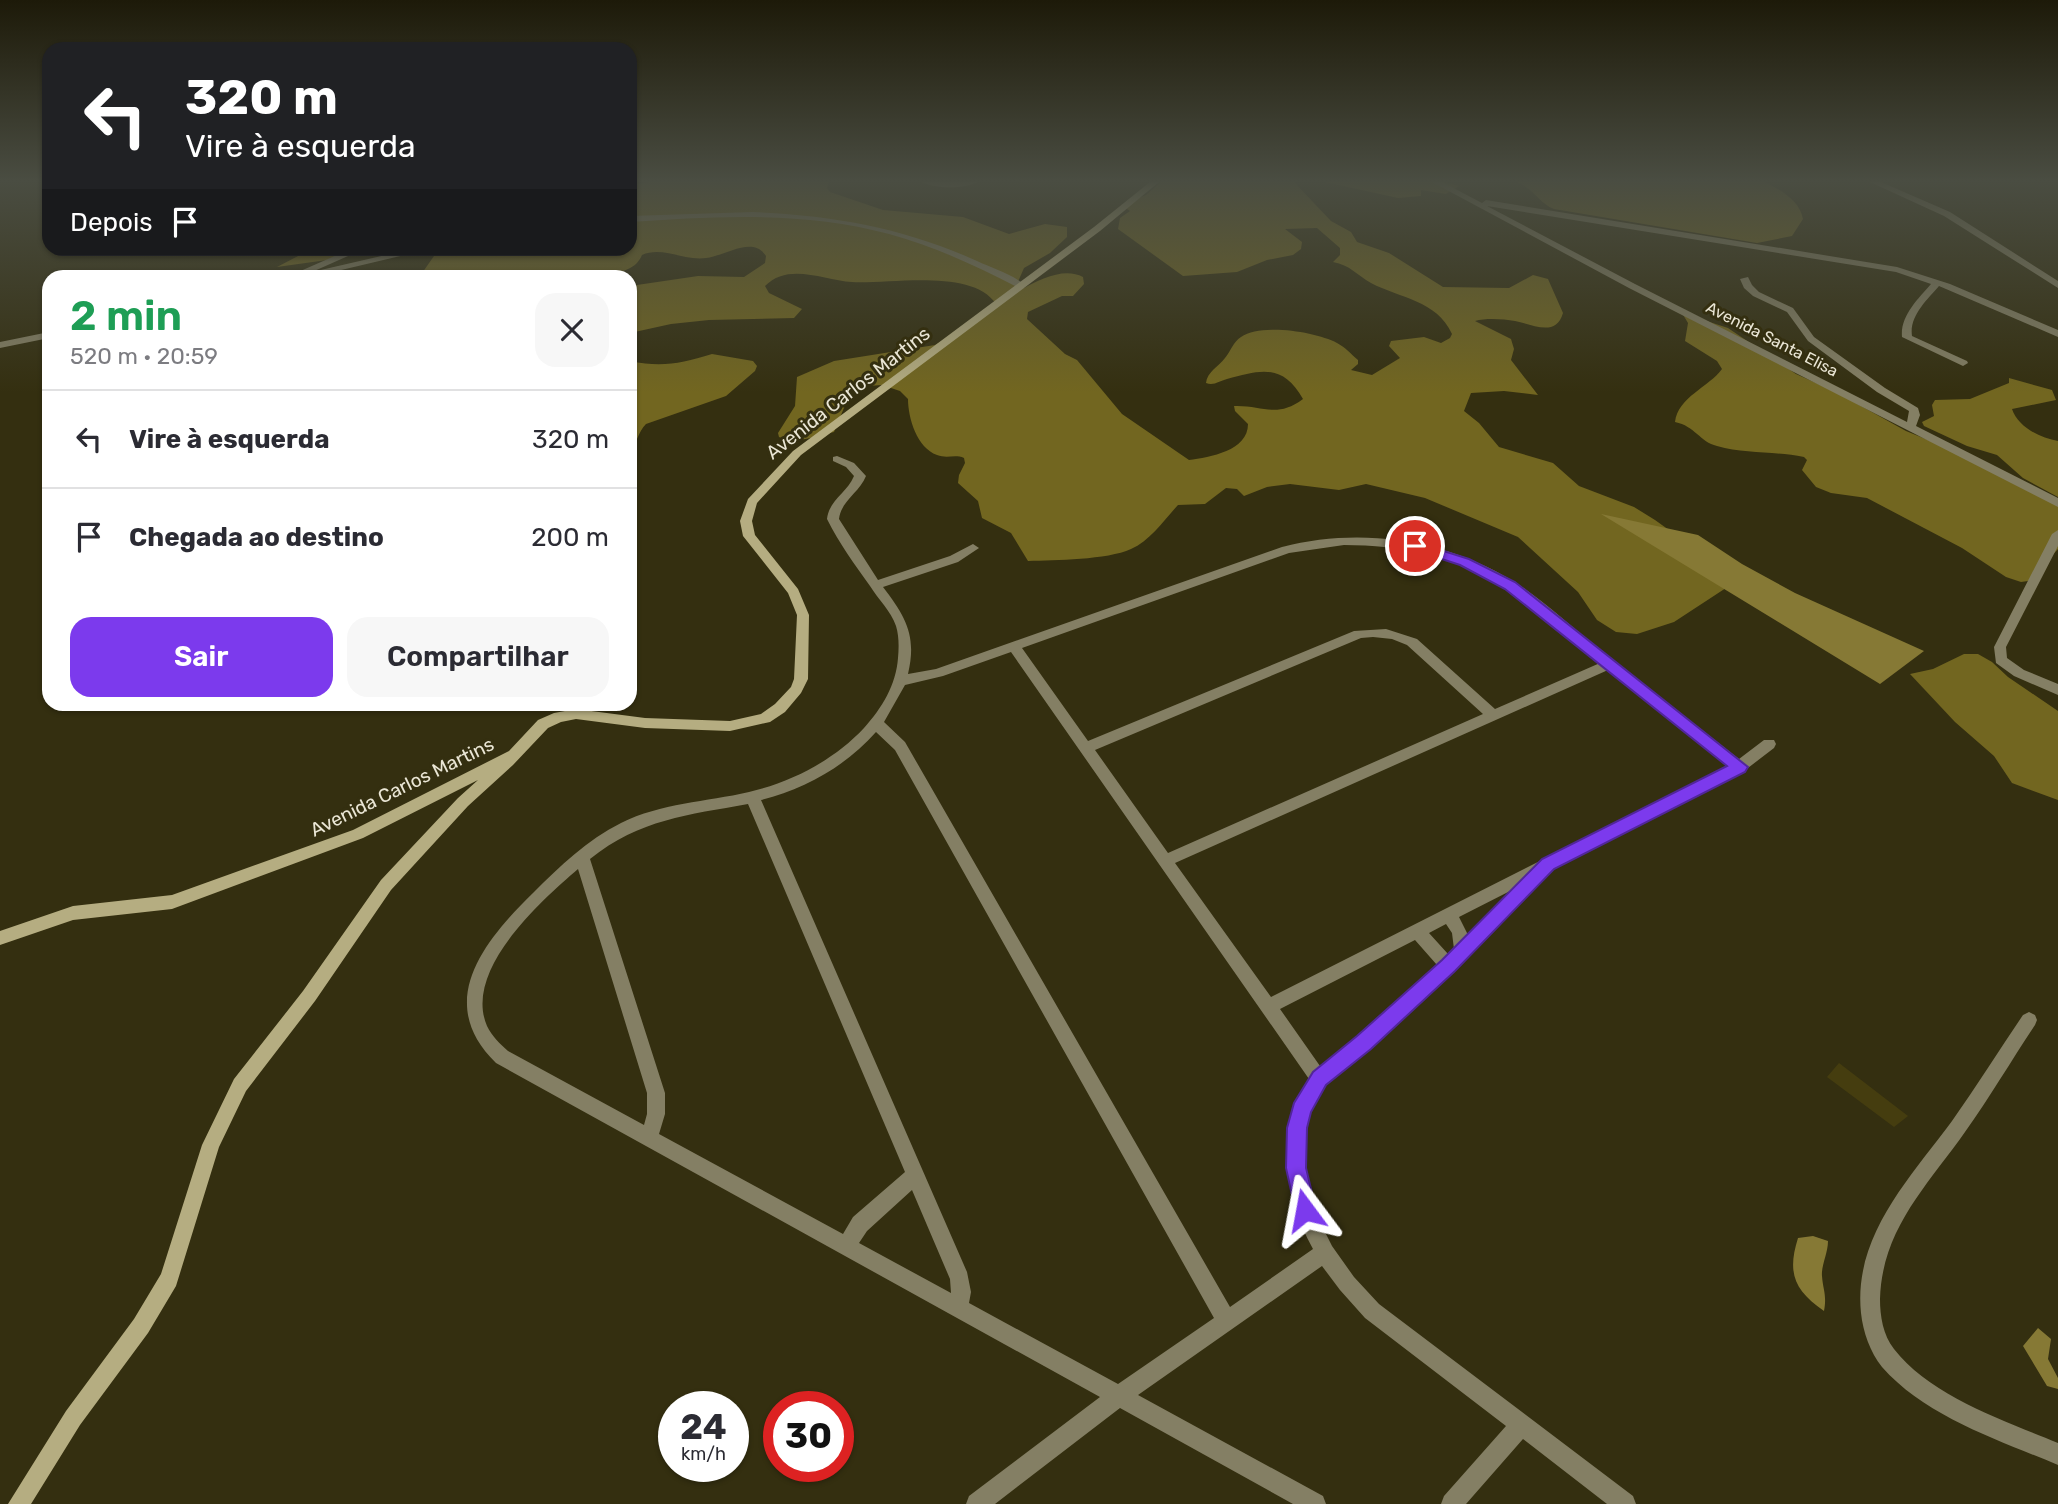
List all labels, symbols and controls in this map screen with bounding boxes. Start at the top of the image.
text: 320 m [185,68,338,126]
icon: left [70,70,161,161]
text: Vire à esquerda [185,127,416,165]
icon: arrive [166,203,204,241]
text: Depois [70,207,152,238]
text: 2 min [70,291,182,341]
button: close [535,293,609,367]
street label: Avenida Santa Elisa [1703,298,1841,380]
street label: Avenida Carlos Martins [761,322,935,464]
text: 520 m · 20:59 [70,342,218,370]
icon: left [70,420,108,458]
text: Vire à esquerda [129,424,330,455]
text: 320 m [532,424,609,455]
pin [1385,516,1445,576]
icon: arrive [70,518,108,556]
text: Chegada ao destino [129,522,384,553]
text: 200 m [531,522,609,553]
icon: arrive [1396,527,1434,565]
button: Sair [70,617,333,697]
button: Compartilhar [347,617,609,697]
street label: Avenida Carlos Martins [306,732,498,842]
position arrow [1268,1173,1342,1247]
speed limit sign: 30 [763,1391,854,1482]
text: 24 [680,1406,727,1448]
text: km/h [681,1443,726,1465]

